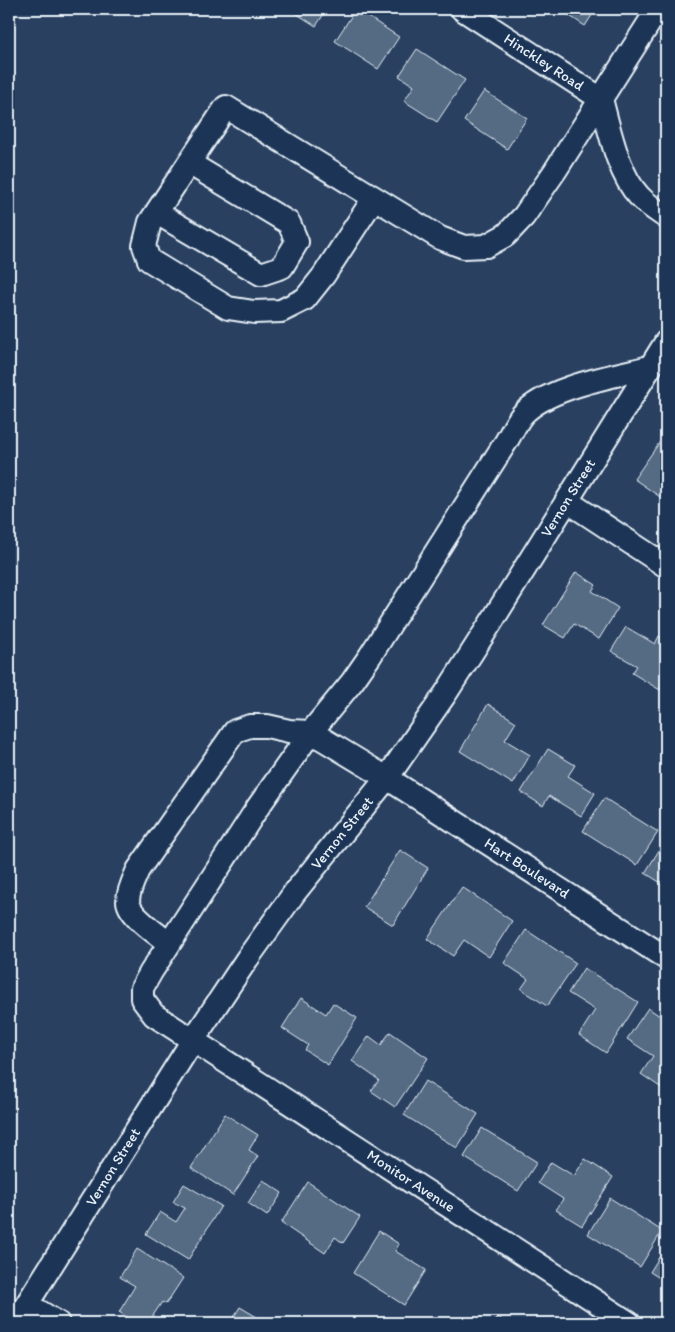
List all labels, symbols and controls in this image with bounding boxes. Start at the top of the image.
street label: Hinckley Road [501,29,587,95]
street label: Vernon Street [537,455,599,540]
street label: Vernon Street [307,793,377,873]
street label: Hart Boulevard [481,834,573,902]
street label: Vernon Street [82,1124,144,1209]
street label: Monitor Avenue [364,1146,458,1216]

